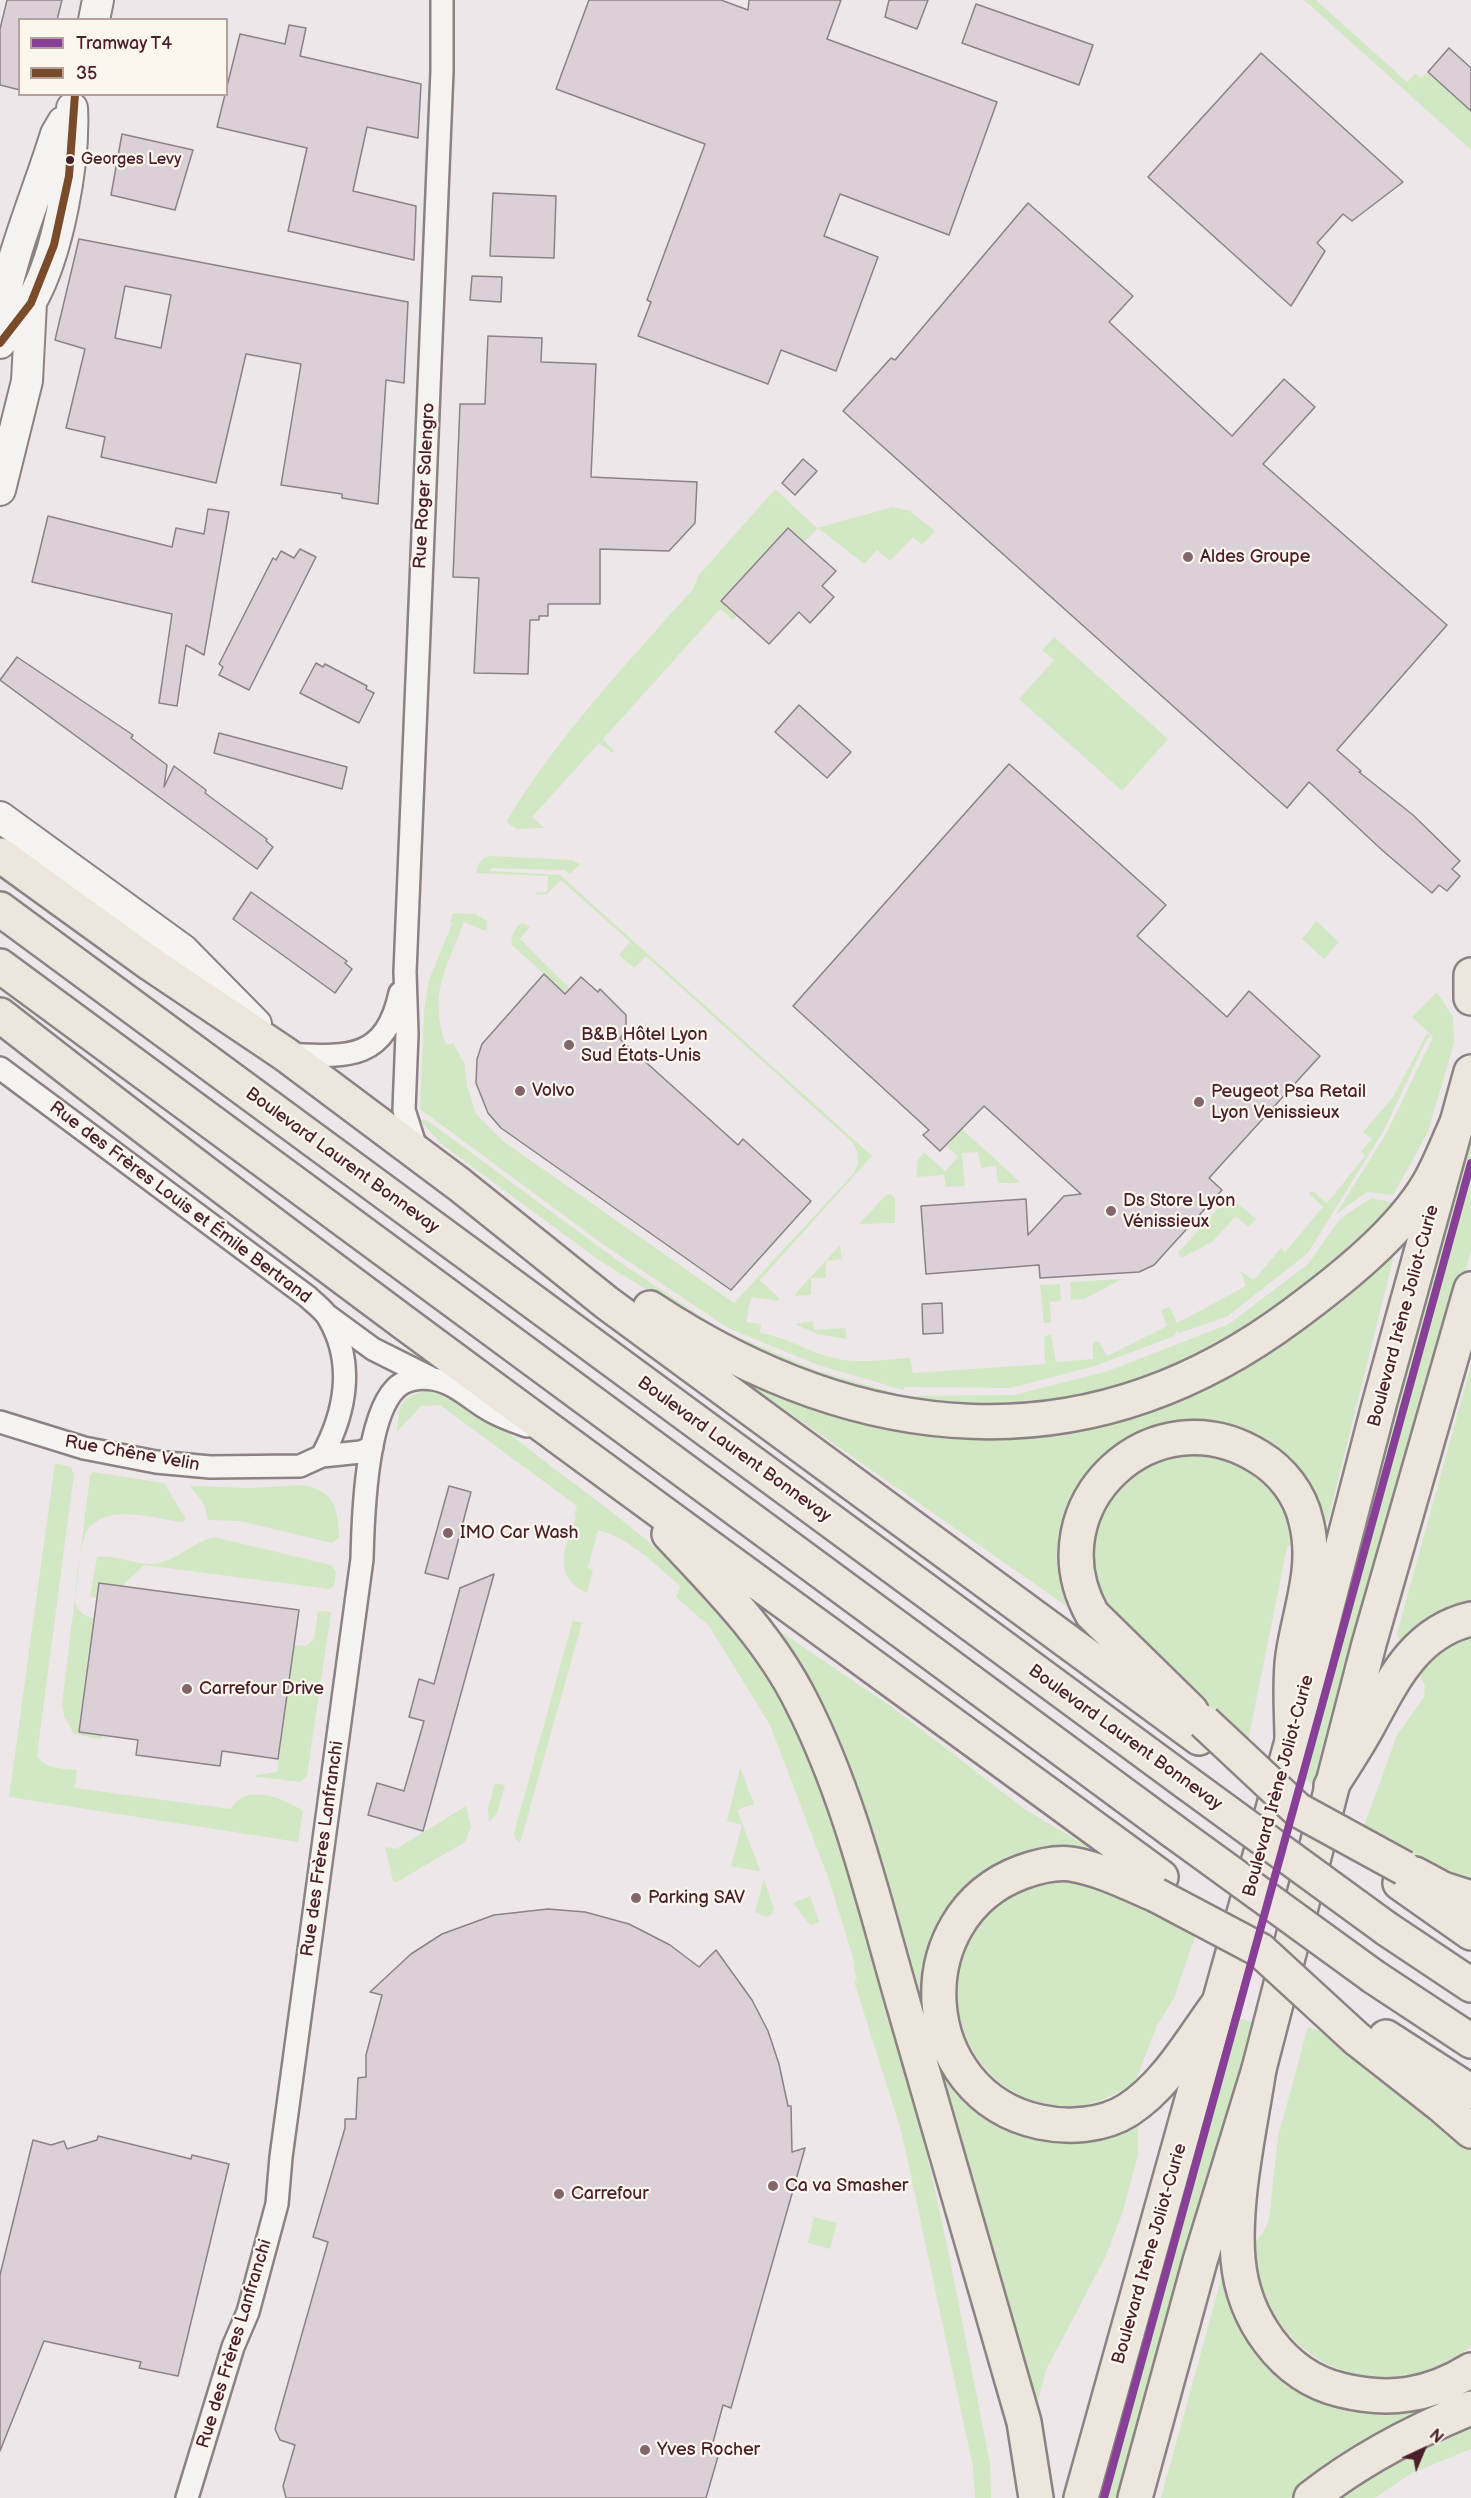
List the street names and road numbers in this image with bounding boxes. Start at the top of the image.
street label: Rue Roger Salengro [410,402,440,570]
street label: Boulevard Laurent Bonnevay [241,1083,443,1239]
street label: Rue des Frères Louis et Émile Bertrand [45,1097,315,1309]
street label: Boulevard Irène Joliot-Curie [1364,1203,1444,1429]
street label: Boulevard Laurent Bonnevay [633,1372,835,1528]
street label: Rue Chêne Velin [63,1432,201,1476]
street label: Boulevard Laurent Bonnevay [1024,1660,1226,1816]
street label: Boulevard Irène Joliot-Curie [1239,1673,1319,1899]
street label: Rue des Frères Lanfranchi [297,1740,349,1958]
street label: Boulevard Irène Joliot-Curie [1108,2141,1192,2367]
street label: Rue des Frères Lanfranchi [193,2237,277,2451]

